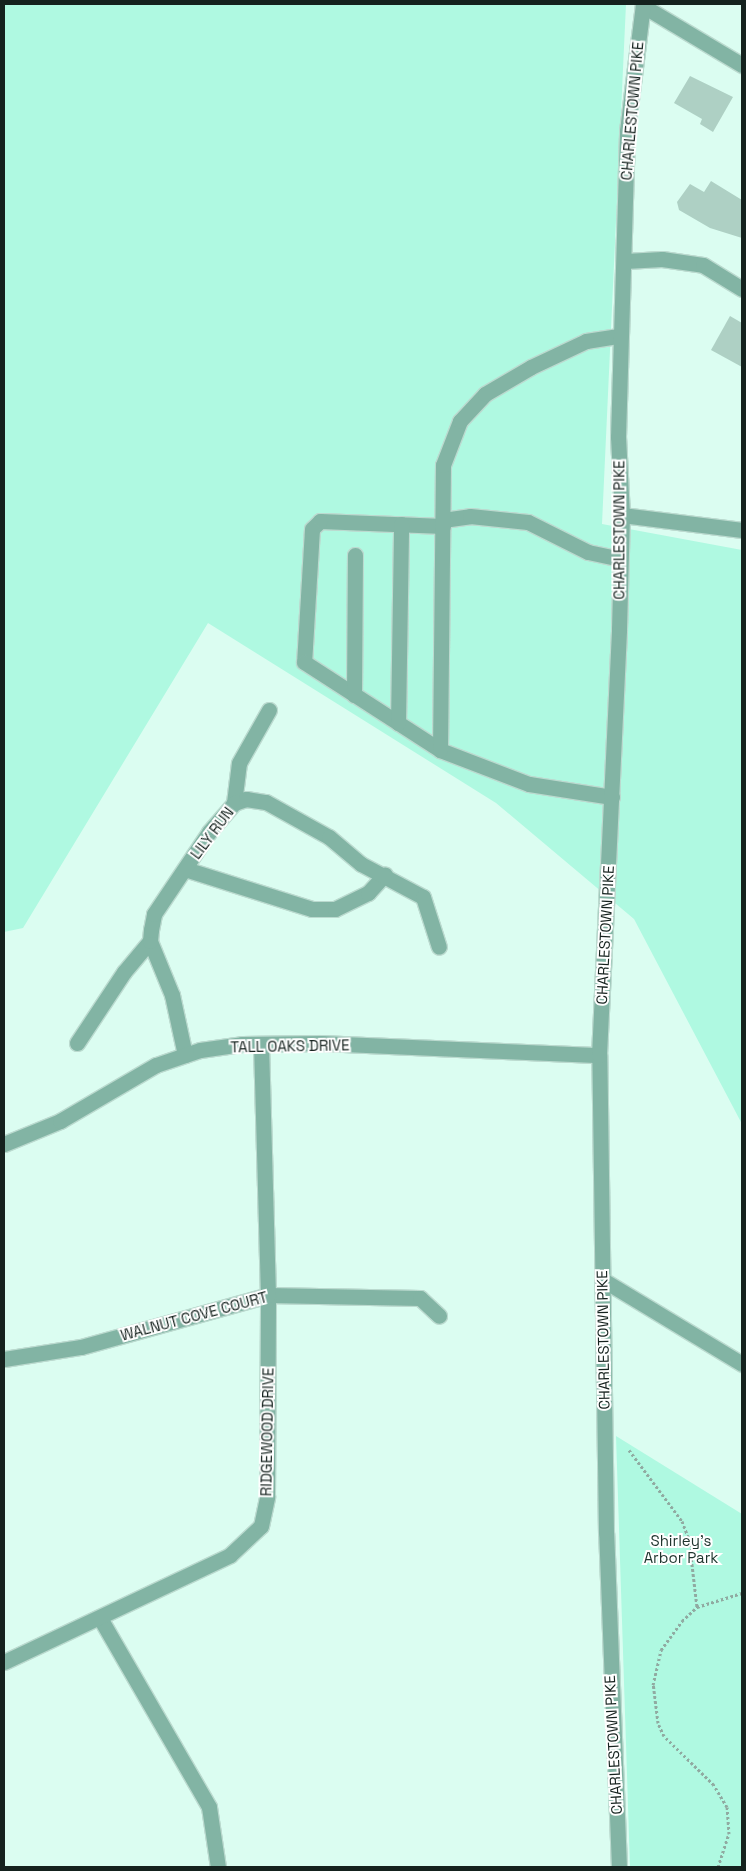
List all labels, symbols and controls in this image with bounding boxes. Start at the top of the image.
street label: CHARLESTOWN PIKE [617,41,647,181]
street label: CHARLESTOWN PIKE [610,460,628,600]
street label: LILY RUN [187,803,237,863]
street label: CHARLESTOWN PIKE [592,865,618,1005]
street label: TALL OAKS DRIVE [230,1036,350,1056]
street label: CHARLESTOWN PIKE [593,1270,613,1410]
street label: WALNUT COVE COURT [118,1288,270,1344]
street label: RIDGEWOOD DRIVE [257,1367,277,1497]
park label: Shirley's Arbor Park [644,1531,718,1566]
street label: CHARLESTOWN PIKE [600,1675,626,1815]

